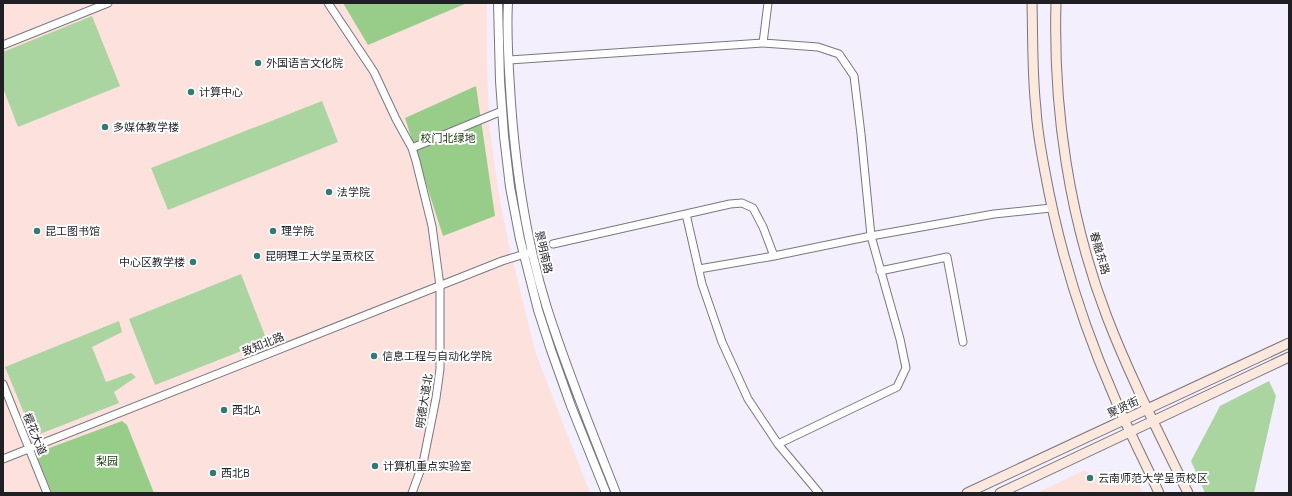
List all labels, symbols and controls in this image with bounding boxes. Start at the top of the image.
place label: 外国语言文化院 [266,55,343,71]
marker: 外国语言文化院 [253,58,263,68]
place label: 计算中心 [199,84,243,100]
marker: 计算中心 [186,87,196,97]
place label: 多媒体教学楼 [113,119,179,135]
marker: 多媒体教学楼 [100,122,110,132]
park label: 校门北绿地 [421,130,476,146]
place label: 法学院 [337,184,370,200]
marker: 法学院 [324,187,334,197]
place label: 昆工图书馆 [45,223,100,239]
place label: 理学院 [281,223,314,239]
marker: 昆工图书馆 [32,226,42,236]
marker: 理学院 [268,226,278,236]
street label: 景明南路 [531,229,557,275]
street label: 春融东路 [1086,230,1114,276]
place label: 昆明理工大学呈贡校区 [265,248,375,264]
marker: 昆明理工大学呈贡校区 [252,251,262,261]
place label: 中心区教学楼 [119,254,185,270]
marker: 中心区教学楼 [188,257,198,267]
street label: 致知北路 [240,328,286,360]
place label: 信息工程与自动化学院 [382,348,492,364]
marker: 信息工程与自动化学院 [369,351,379,361]
street label: 明德大道北 [412,373,436,429]
street label: 聚贤街 [1105,393,1141,421]
place label: 西北A [232,402,261,418]
marker: 西北A [219,405,229,415]
street label: 樱花大道 [19,411,51,457]
park label: 梨园 [96,453,118,469]
place label: 计算机重点实验室 [383,458,471,474]
marker: 计算机重点实验室 [370,461,380,471]
place label: 西北B [221,465,250,481]
marker: 西北B [208,468,218,478]
place label: 云南师范大学呈贡校区 [1098,470,1208,486]
marker: 云南师范大学呈贡校区 [1085,473,1095,483]

